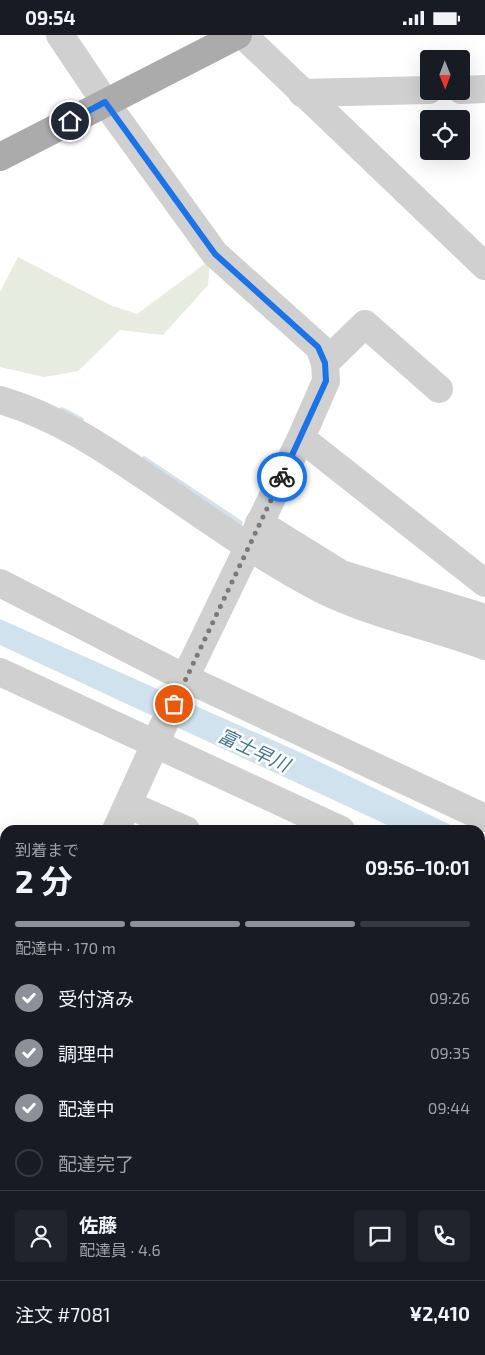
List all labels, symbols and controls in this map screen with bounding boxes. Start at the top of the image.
text: 09:54 [25,6,76,29]
north arrow [420,50,470,100]
map controls [420,50,470,160]
pin [49,100,91,142]
icon: home [56,107,84,135]
button: locate [420,110,470,160]
courier [257,452,307,502]
icon: bike [268,463,296,491]
pin [153,683,195,725]
icon: bag [160,690,188,718]
water label: 富士早川 [215,723,295,777]
text: 到着まで [15,840,79,859]
text: 09:56–10:01 [365,856,470,879]
text: 2 分 [15,861,73,899]
text: 配達中 · 170 m [15,938,116,957]
icon: check [15,984,43,1012]
text: 受付済み [58,987,134,1010]
text: 09:26 [429,988,470,1007]
icon: check [15,1039,43,1067]
text: 調理中 [58,1042,115,1065]
text: 09:35 [430,1043,470,1062]
icon: check [15,1094,43,1122]
text: 配達中 [58,1097,115,1120]
text: 09:44 [428,1098,470,1117]
text: 配達完了 [58,1152,134,1175]
button: person [15,1210,67,1262]
button: chat [354,1210,406,1262]
button: phone [418,1210,470,1262]
text: 佐藤 [79,1213,117,1236]
text: 配達員 · 4.6 [79,1240,161,1259]
text: ¥2,410 [410,1302,470,1325]
text: 注文 #7081 [15,1303,111,1326]

